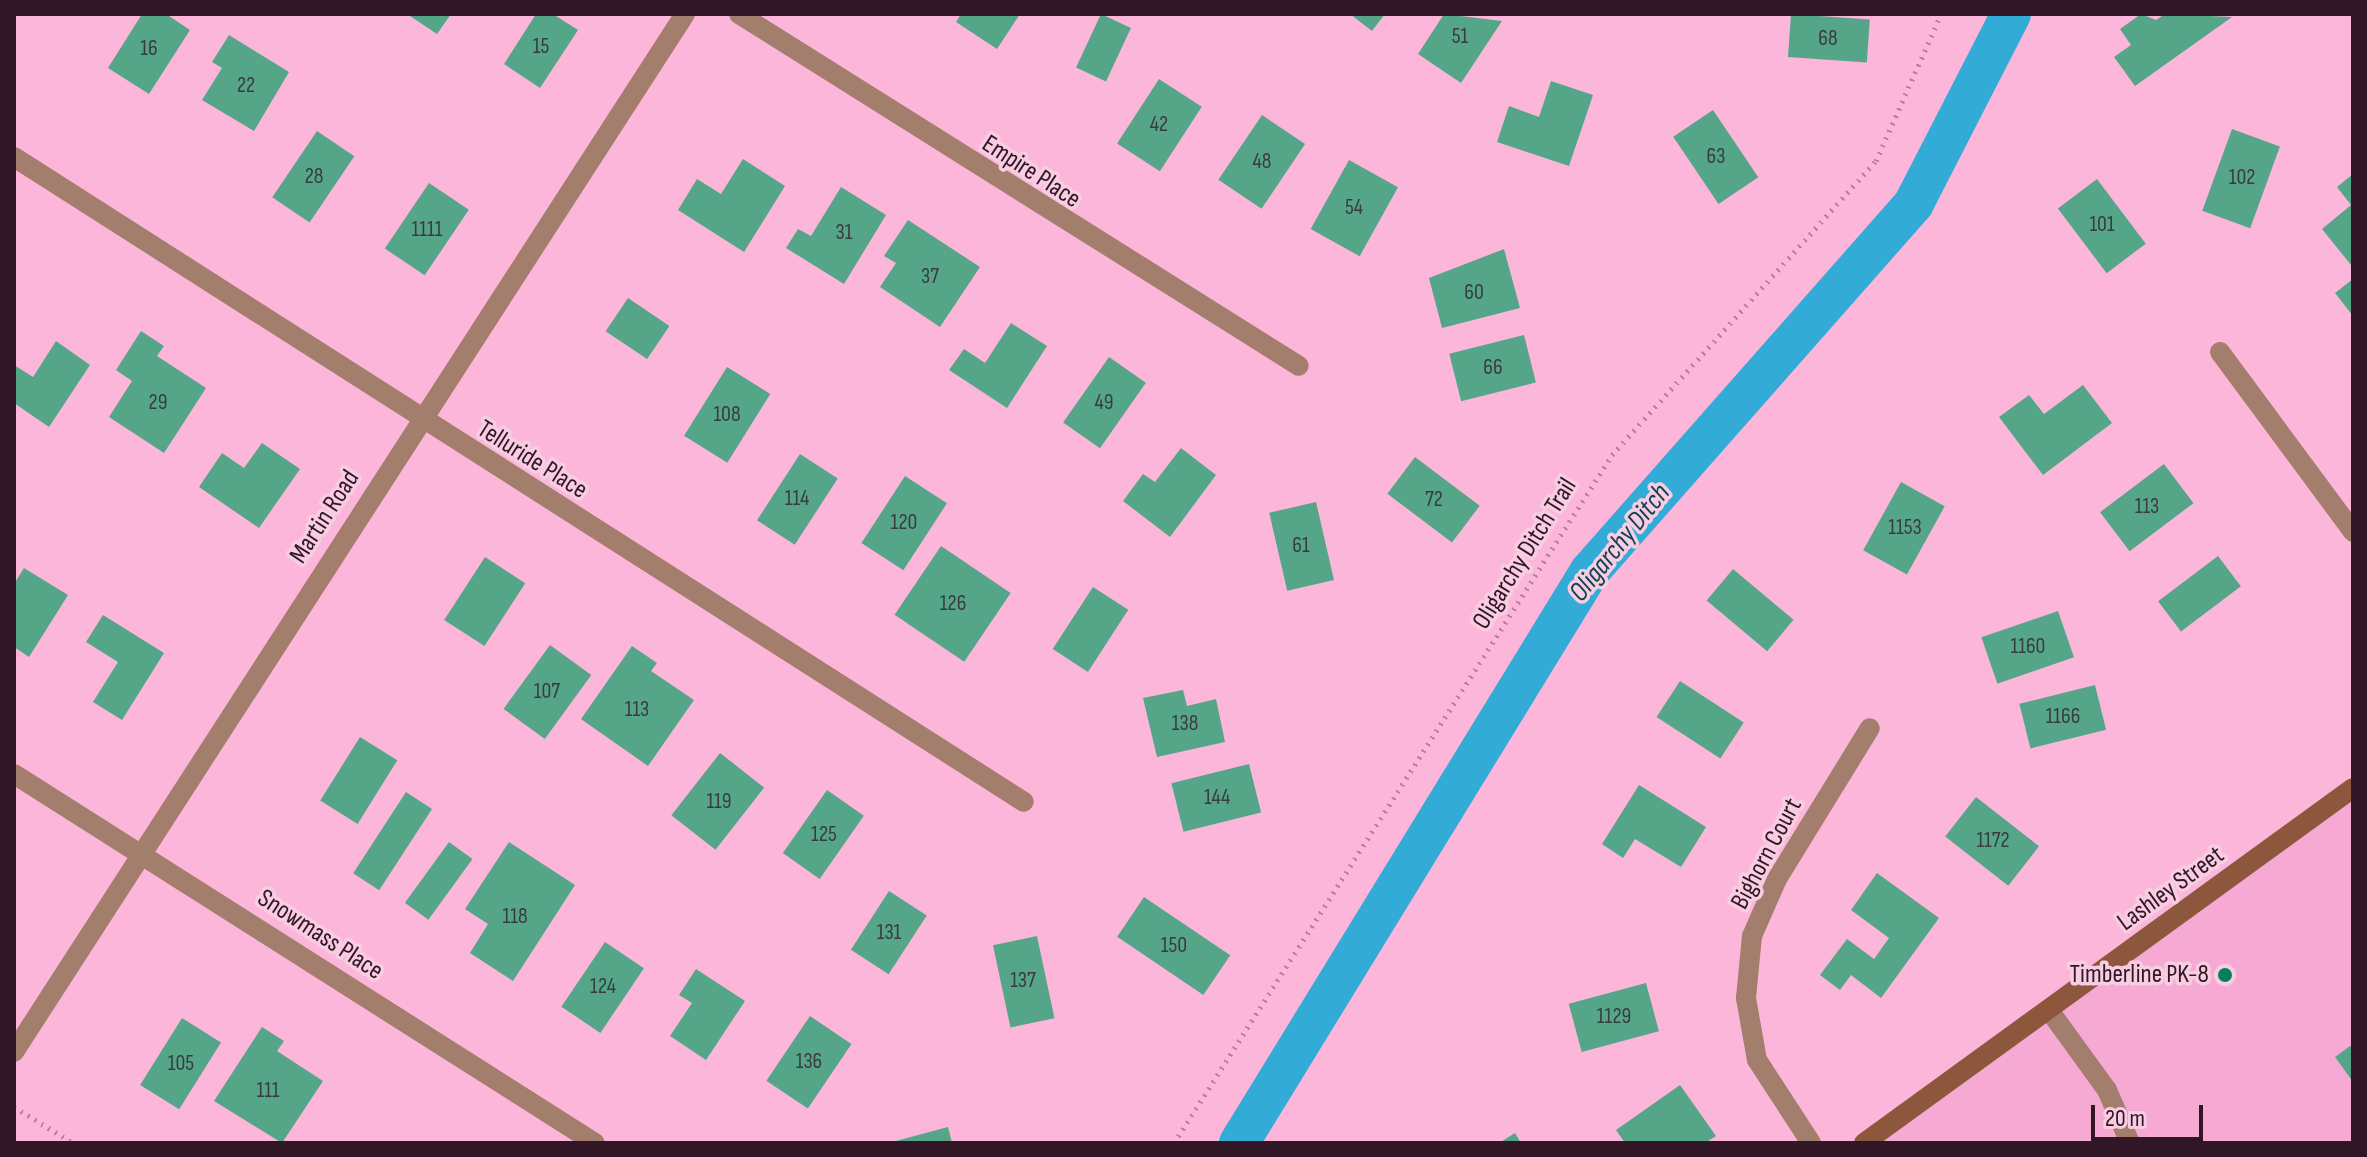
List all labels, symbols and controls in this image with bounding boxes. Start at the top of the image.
house number: 51 [1452,24,1468,50]
house number: 68 [1818,26,1838,52]
house number: 15 [533,34,549,60]
house number: 16 [140,36,158,62]
house number: 22 [237,73,255,99]
house number: 42 [1150,112,1168,138]
street label: Empire Place [976,129,1086,215]
house number: 63 [1707,144,1725,170]
house number: 48 [1253,149,1271,175]
house number: 28 [305,164,323,190]
house number: 102 [2229,165,2255,191]
house number: 54 [1345,195,1363,221]
house number: 101 [2089,212,2115,238]
house number: 1111 [412,217,442,243]
house number: 31 [836,220,852,246]
house number: 37 [921,264,939,290]
house number: 60 [1464,280,1484,306]
house number: 66 [1483,355,1503,381]
house number: 29 [149,390,167,416]
house number: 49 [1095,390,1113,416]
house number: 108 [713,402,741,428]
street label: Telluride Place [471,414,593,506]
street label: Martin Road [283,465,367,569]
street label: Oligarchy Ditch Trail [1466,473,1584,635]
water label: Oligarchy Ditch [1562,477,1678,609]
house number: 114 [785,486,809,512]
house number: 72 [1425,487,1443,513]
house number: 113 [2135,494,2159,520]
house number: 120 [891,510,917,536]
house number: 1153 [1888,515,1922,541]
house number: 61 [1292,533,1310,559]
house number: 126 [940,591,966,617]
house number: 1160 [2011,634,2045,660]
house number: 107 [534,679,560,705]
house number: 113 [625,697,649,723]
house number: 1166 [2046,704,2080,730]
house number: 138 [1172,711,1198,737]
house number: 144 [1204,785,1230,811]
house number: 119 [706,789,732,815]
street label: Bighorn Court [1725,793,1809,915]
house number: 125 [811,822,837,848]
house number: 1172 [1976,828,2010,854]
street label: Lashley Street [2112,840,2230,938]
street label: Snowmass Place [251,883,389,987]
house number: 118 [502,904,528,930]
house number: 131 [877,920,901,946]
house number: 150 [1161,933,1187,959]
place label: Timberline PK-8 [2070,959,2209,991]
marker: Timberline PK-8 [2216,966,2234,984]
house number: 137 [1010,968,1036,994]
house number: 124 [590,974,616,1000]
house number: 1129 [1597,1004,1631,1030]
house number: 136 [796,1049,822,1075]
house number: 105 [168,1051,194,1077]
house number: 111 [256,1078,280,1104]
scale bar [2095,1089,2207,1139]
text: 20 m [2105,1104,2145,1133]

